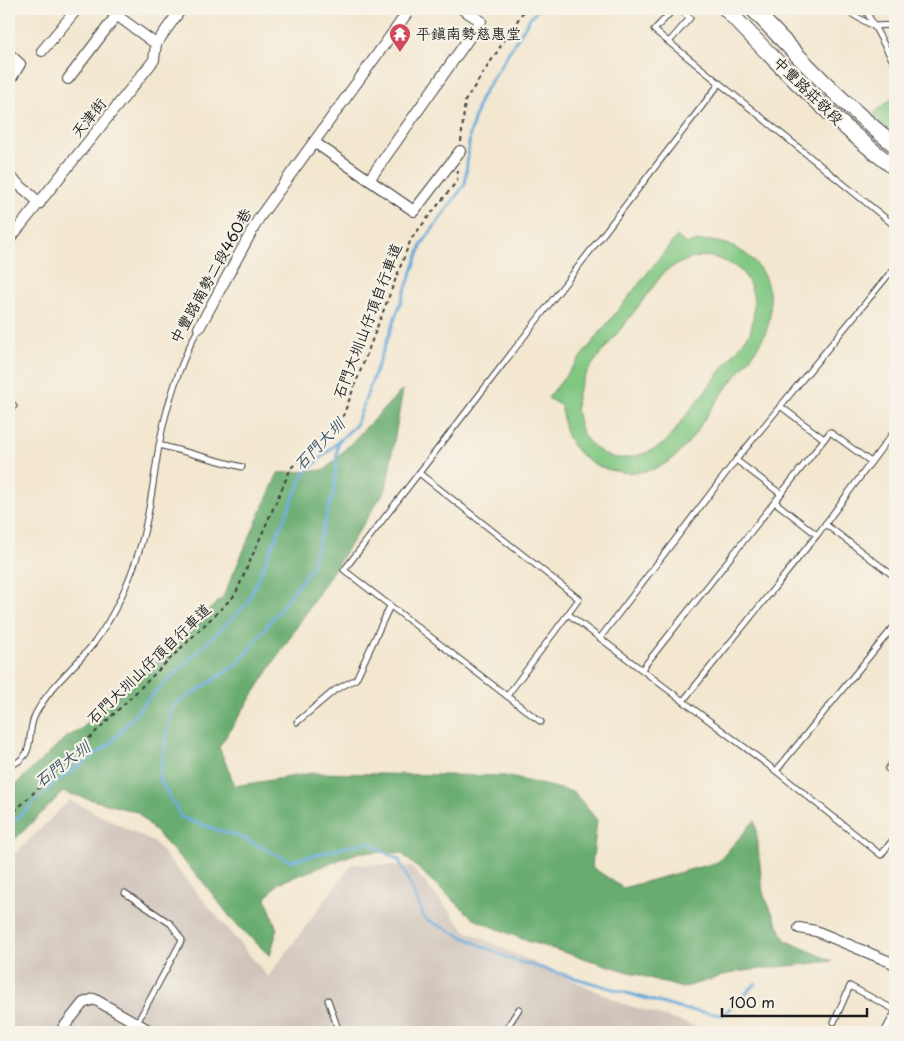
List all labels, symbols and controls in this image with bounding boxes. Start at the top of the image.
place label: 平鎮南勢慈惠堂 [416,21,521,44]
temple icon: 平鎮南勢慈惠堂 [388,22,412,53]
street label: 中豐路莊敬段 [769,50,849,129]
street label: 天津街 [65,92,111,142]
street label: 中豐路南勢二段460巷 [163,203,256,347]
street label: 石門大圳山仔頂自行車道 [326,239,407,402]
water label: 石門大圳 [287,411,351,475]
street label: 石門大圳山仔頂自行車道 [81,597,215,729]
water label: 石門大圳 [29,733,96,792]
scale bar [722,986,866,1018]
text: 100 m [729,990,775,1013]

